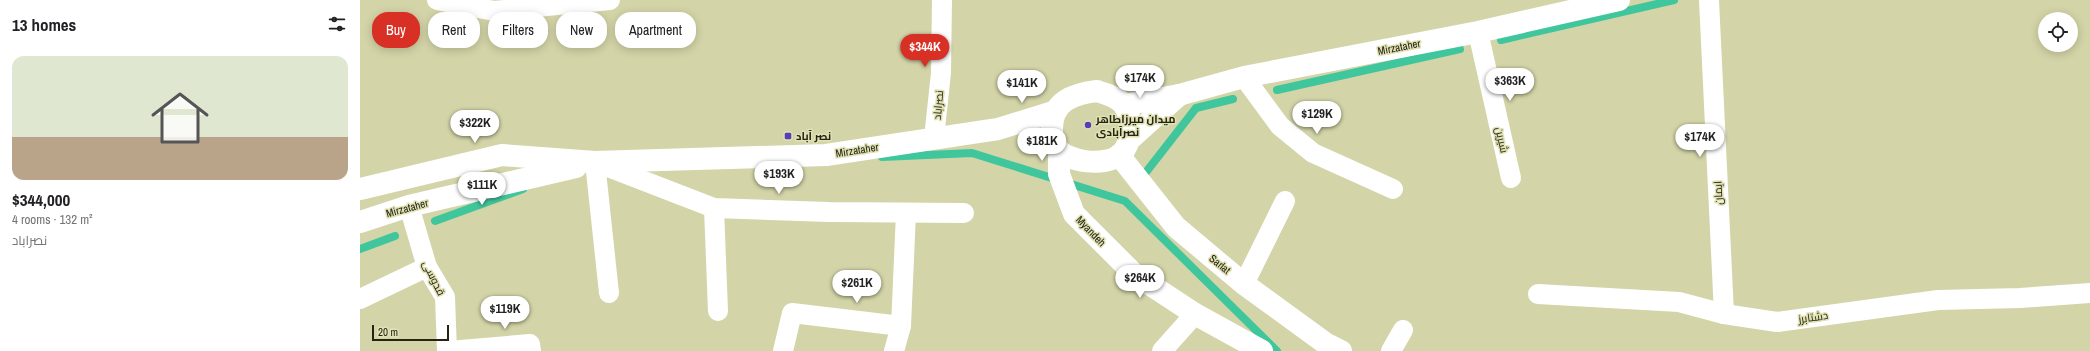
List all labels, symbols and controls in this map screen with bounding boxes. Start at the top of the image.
chip: Buy [372,12,420,48]
chip: Rent [428,12,480,48]
chip: Filters [488,12,548,48]
chip: New [556,12,607,48]
chip: Apartment [615,12,696,48]
map controls [2038,12,2078,52]
button: locate [2038,12,2078,52]
text: 13 homes [12,13,76,36]
icon: filters [326,13,348,35]
pin: $344K [897,34,953,68]
street label: Mirzataher [1377,36,1421,58]
text: $344K [909,38,941,55]
pin: $174K [1112,65,1168,99]
pin: $363K [1482,68,1538,102]
text: $174K [1124,69,1156,86]
pin: $141K [994,70,1050,104]
text: $363K [1494,72,1526,89]
text: $141K [1006,74,1038,91]
icon: home [144,82,216,154]
street label: نصراباد [930,90,946,120]
pin: $129K [1289,101,1345,135]
text: $129K [1301,105,1333,122]
pin: $322K [447,110,503,144]
place label: میدان میرزاطاهر نصرآبادی [1095,112,1176,139]
text: $322K [459,114,491,131]
marker: میدان میرزاطاهر نصرآبادی [1083,120,1093,130]
pin: $174K [1672,124,1728,158]
street label: شیرین [1492,126,1512,154]
pin: $181K [1014,128,1070,162]
text: $174K [1684,128,1716,145]
place label: نصر آباد [796,129,831,143]
marker: نصر آباد [783,131,793,141]
text: $181K [1026,132,1058,149]
street label: Mirzataher [835,140,879,160]
pin: $193K [751,161,807,195]
text: $193K [763,165,795,182]
pin: $111K [454,172,510,206]
text: $111K [467,176,497,193]
street label: ایمان [1710,181,1726,205]
text: $344,000 [12,188,70,211]
street label: Mirzataher [384,196,430,220]
text: 4 rooms · 132 m² [12,211,93,228]
street label: Myandeh [1073,213,1109,249]
text: نصراباد [12,232,47,249]
street label: Sarlat [1206,251,1234,277]
street label: قدوسی [420,258,448,298]
pin: $264K [1112,265,1168,299]
text: $264K [1124,269,1156,286]
pin: $261K [829,270,885,304]
text: $261K [841,274,873,291]
pin: $119K [477,296,533,330]
text: $119K [490,300,520,317]
street label: دشتابرز [1796,308,1829,326]
scale bar [372,323,449,342]
text: 20 m [378,325,398,339]

